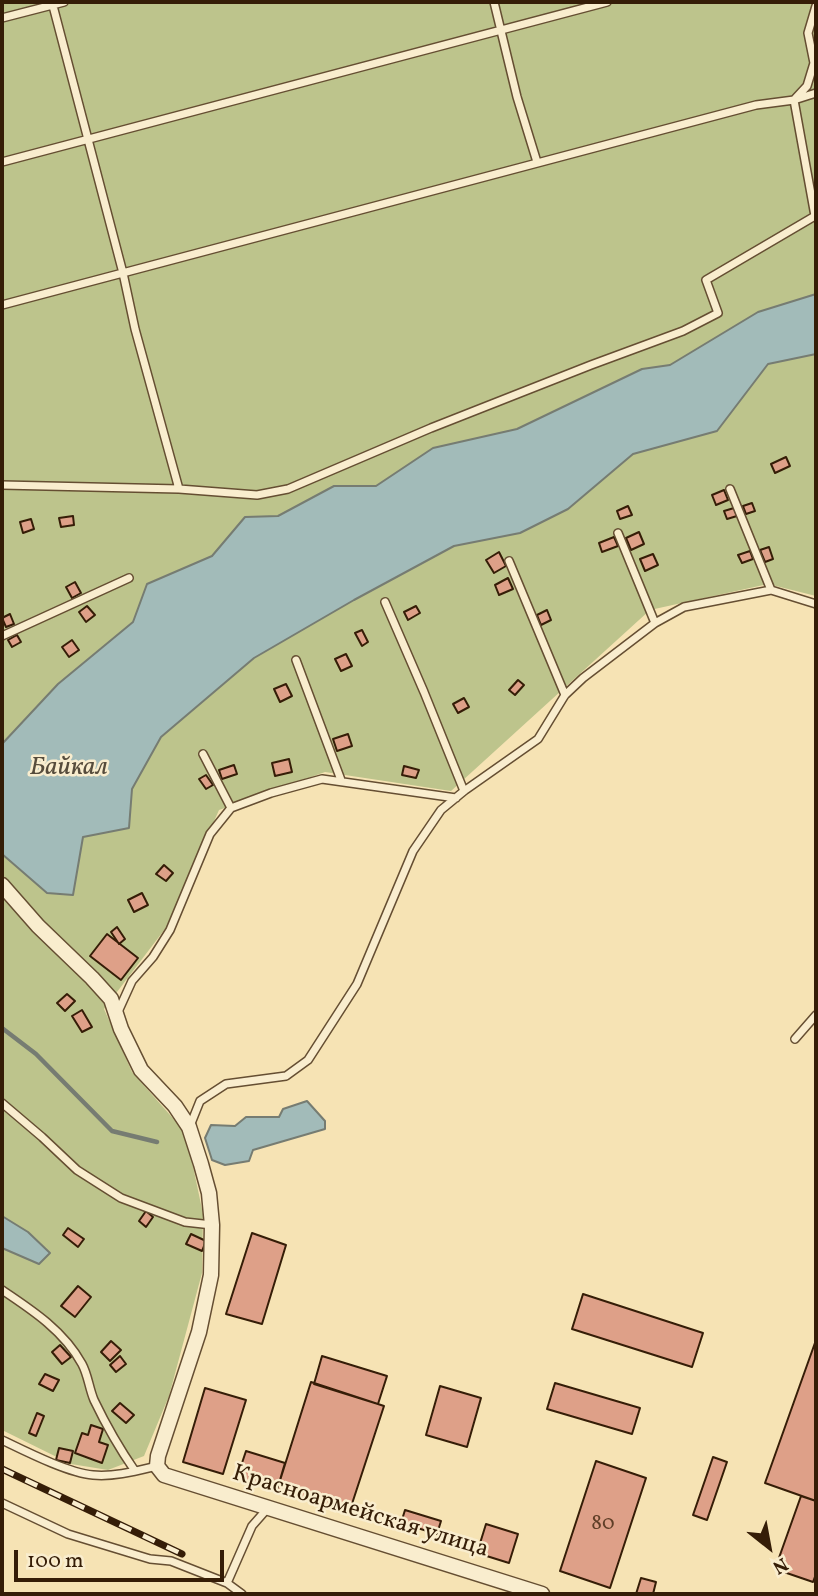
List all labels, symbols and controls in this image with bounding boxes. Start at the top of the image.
water label: Байкал [30,753,108,785]
street label: Красноармейская улица [228,1460,492,1566]
house number: 80 [591,1512,615,1538]
north arrow [734,1512,804,1582]
scale bar [18,1536,228,1580]
text: 100 m [27,1547,84,1576]
text: N [767,1550,792,1580]

